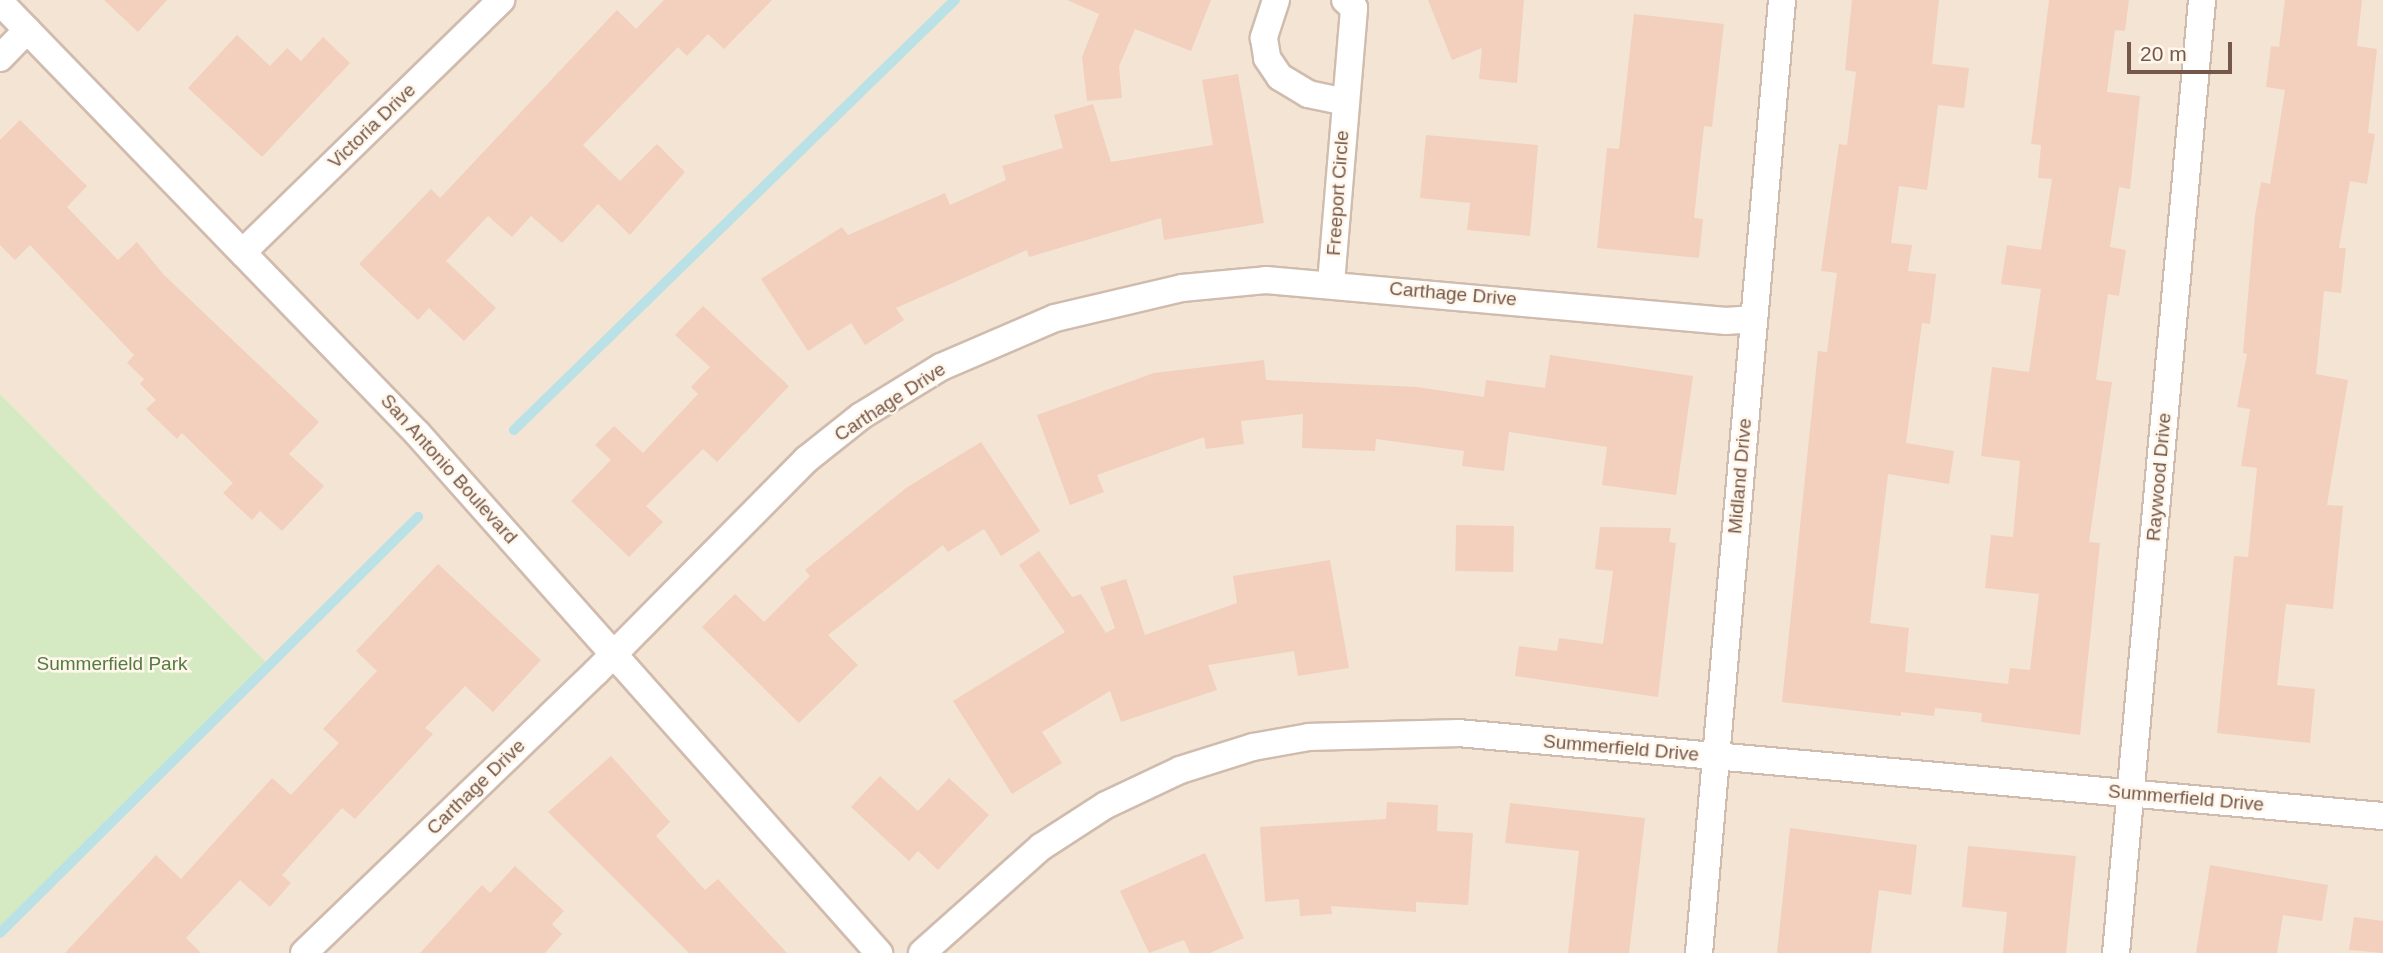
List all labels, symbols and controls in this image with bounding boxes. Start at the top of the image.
scale bar [2131,28,2236,72]
text: 20 m [2140,42,2187,65]
street label: Victoria Drive [324,79,420,173]
street label: Freeport Circle [1322,130,1354,256]
street label: Carthage Drive [1388,277,1518,311]
street label: Carthage Drive [830,358,950,446]
street label: San Antonio Boulevard [376,389,522,549]
street label: Raywood Drive [2142,412,2176,542]
street label: Midland Drive [1724,417,1756,535]
park label: Summerfield Park [37,653,187,675]
street label: Summerfield Drive [1542,730,1700,766]
street label: Carthage Drive [422,734,530,840]
street label: Summerfield Drive [2107,780,2265,816]

